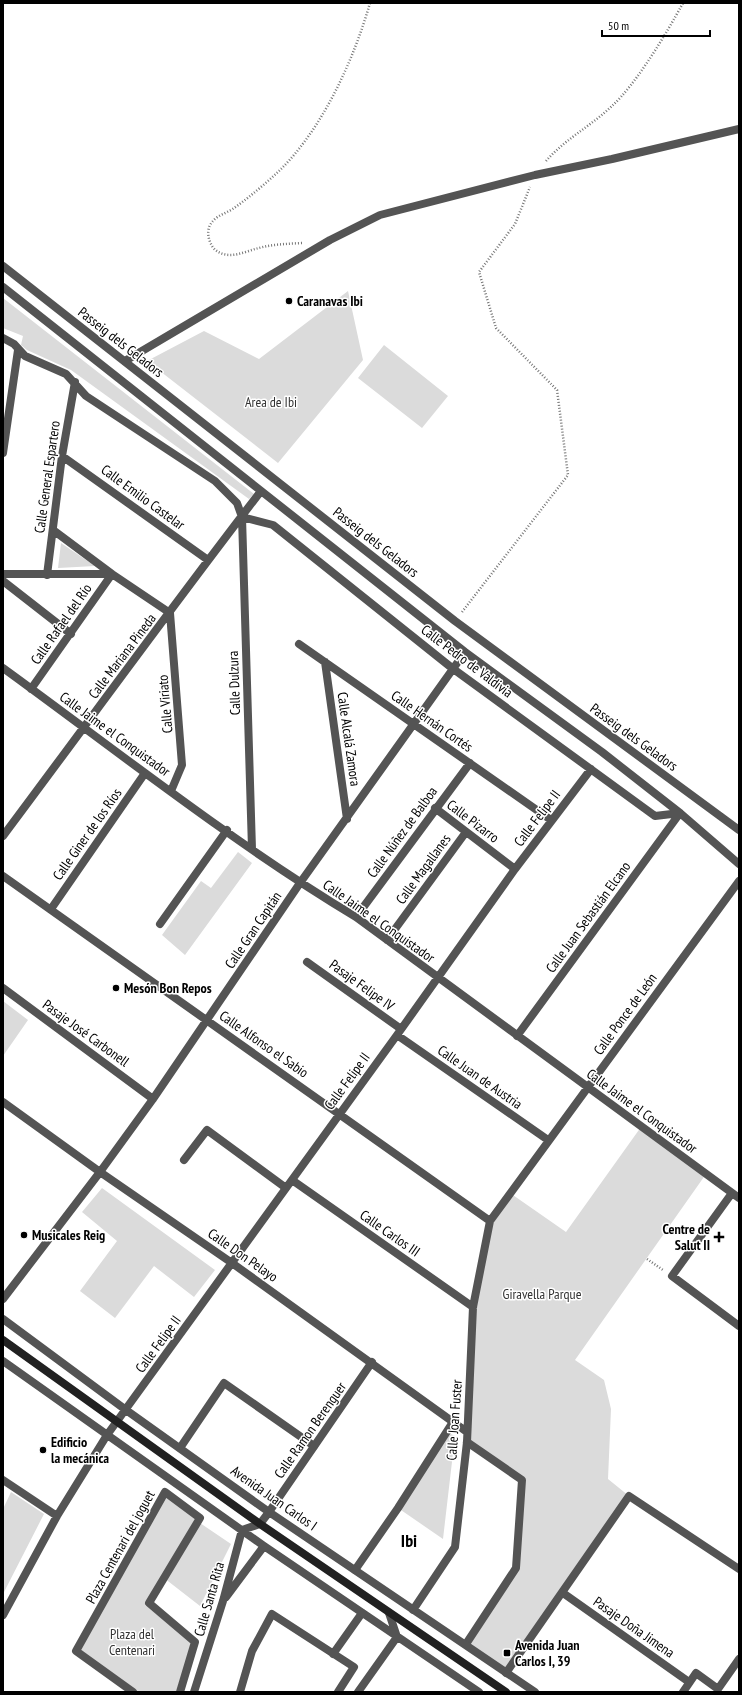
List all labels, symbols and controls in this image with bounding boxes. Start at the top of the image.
scale bar [602,12,710,38]
text: 50 m [608,18,629,33]
place label: Caranavas Ibi [297,292,363,310]
marker: Caranavas Ibi [284,296,294,306]
street label: Passeig dels Geladors [75,303,168,381]
park label: Area de Ibi [245,393,297,411]
street label: Calle General Espartero [30,420,64,534]
street label: Calle Emilio Castelar [98,461,189,534]
street label: Passeig dels Geladors [330,503,423,581]
street label: Calle Rafael del Río [27,580,95,668]
street label: Calle Mariana Pineda [84,610,160,702]
street label: Calle Pedro de Valdivia [418,621,516,701]
street label: Calle Dulzura [224,651,244,715]
street label: Calle Viriato [153,674,177,734]
street label: Calle Hernán Cortés [388,686,477,756]
street label: Calle Jaime el Conquistador [56,688,174,780]
street label: Calle Alcalá Zamora [333,691,365,787]
street label: Passeig dels Geladors [587,699,682,775]
street label: Calle Núñez de Balboa [363,783,441,881]
street label: Calle Giner de los Ríos [49,784,126,883]
street label: Calle Felipe II [510,786,564,850]
street label: Calle Pizarro [443,796,503,846]
street label: Calle Magallanes [392,830,455,907]
street label: Calle Juan Sebastián Elcano [542,858,634,976]
street label: Calle Jaime el Conquistador [320,876,439,966]
street label: Calle Gran Capitán [221,888,285,972]
street label: Pasaje Felipe IV [326,955,398,1015]
street label: Calle Ponce de León [589,970,661,1058]
place label: Mesón Bon Repos [124,979,212,997]
marker: Mesón Bon Repos [111,983,121,993]
street label: Pasaje José Carbonell [39,996,133,1071]
street label: Calle Alfonso el Sabio [216,1007,312,1081]
street label: Calle Juan de Austria [434,1041,526,1113]
street label: Calle Felipe II [320,1049,374,1113]
street label: Calle Jaime el Conquistador [583,1065,701,1157]
street label: Calle Carlos III [356,1206,424,1260]
place label: Centre de Salut II [662,1220,710,1254]
street label: Calle Don Pelayo [204,1224,282,1286]
place label: Musicales Reig [32,1226,105,1244]
marker: Musicales Reig [19,1230,29,1240]
marker: Centre de Salut II [713,1231,725,1243]
park label: Giravella Parque [503,1285,582,1303]
street label: Calle Felipe II [131,1312,185,1376]
street label: Calle Ramon Berenguer [270,1378,350,1482]
street label: Calle Joan Fuster [442,1379,466,1461]
place label: Edificio la mecánica [51,1433,109,1467]
marker: Edificio la mecánica [38,1445,48,1455]
street label: Avenida Juan Carlos I [227,1462,321,1534]
street label: Plaza Centenari del joguet [81,1487,159,1607]
district label: Ibi [401,1529,417,1552]
street label: Calle Santa Rita [190,1560,228,1638]
street label: Pasaje Doña Jimena [590,1592,678,1662]
park label: Plaza del Centenari [109,1625,155,1659]
place label: Avenida Juan Carlos I, 39 [514,1636,580,1670]
marker: Avenida Juan Carlos I, 39 [502,1648,512,1658]

